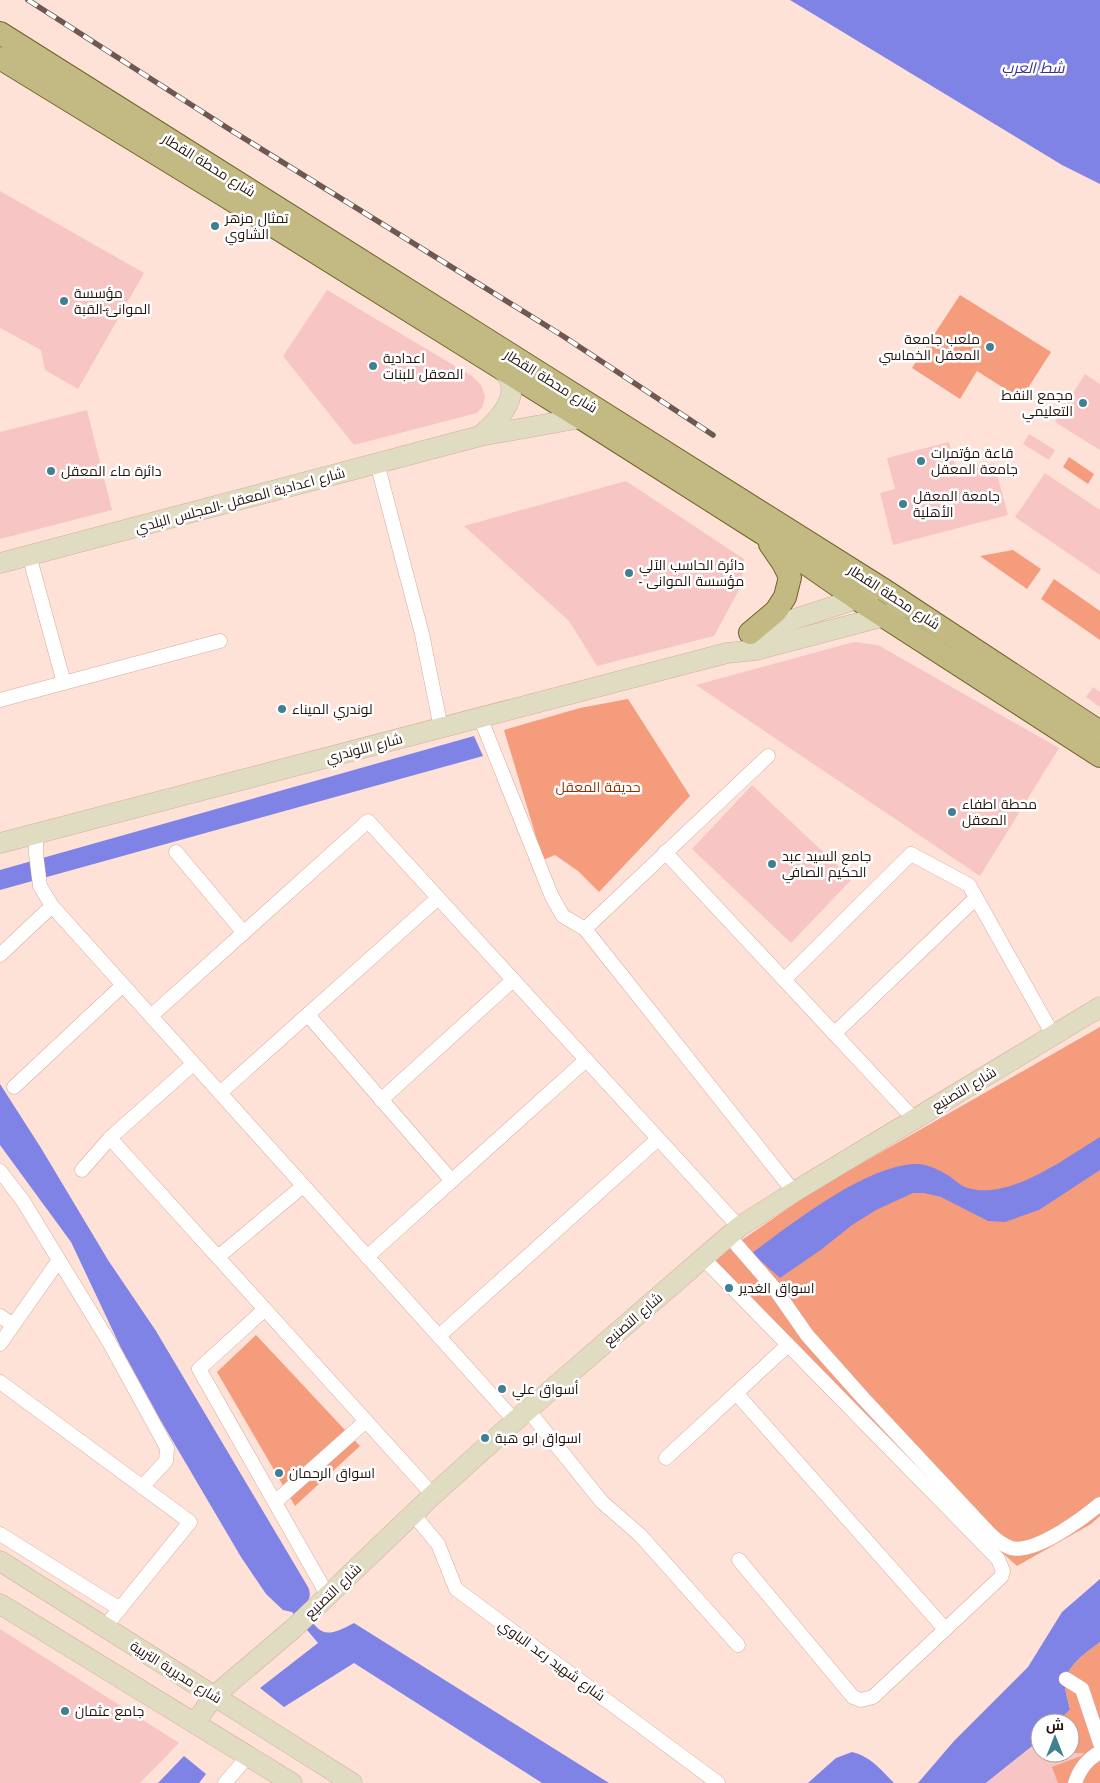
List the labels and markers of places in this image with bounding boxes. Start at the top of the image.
place label: تمثال مزهر الشاوي [224,208,289,246]
marker: تمثال مزهر الشاوي [209,220,221,232]
place label: مؤسسة الموانئ-القبة [74,283,151,319]
marker: مؤسسة الموانئ-القبة [58,295,70,307]
place label: ملعب جامعة المعقل الخماسي [879,329,980,366]
marker: ملعب جامعة المعقل الخماسي [984,341,996,353]
place label: اعدادية المعقل للبنات [383,348,463,384]
marker: اعدادية المعقل للبنات [367,360,379,372]
place label: مجمع النفط التعليمي [1001,385,1073,423]
marker: مجمع النفط التعليمي [1077,397,1089,409]
place label: قاعة مؤتمرات جامعة المعقل [931,443,1018,479]
marker: قاعة مؤتمرات جامعة المعقل [915,455,927,467]
place label: دائرة ماء المعقل [61,461,161,481]
marker: دائرة ماء المعقل [45,465,57,477]
place label: جامعة المعقل الأهلية [913,486,1000,522]
marker: جامعة المعقل الأهلية [897,498,909,510]
place label: دائرة الحاسب الآلي - مؤسسة الموانى [639,555,744,591]
marker: دائرة الحاسب الآلي - مؤسسة الموانى [623,567,635,579]
place label: لوندري الميناء [292,699,373,721]
marker: لوندري الميناء [276,703,288,715]
place label: محطة اطفاء المعقل [962,794,1037,830]
marker: محطة اطفاء المعقل [946,806,958,818]
place label: جامع السيد عبد الحكيم الصافي [782,846,871,884]
marker: جامع السيد عبد الحكيم الصافي [766,858,778,870]
place label: اسواق الغدير [738,1278,814,1298]
marker: اسواق الغدير [723,1282,735,1294]
place label: أسواق علي [512,1379,579,1401]
marker: أسواق علي [496,1383,508,1395]
place label: اسواق ابو هبة [495,1428,582,1448]
marker: اسواق ابو هبة [479,1432,491,1444]
place label: اسواق الرحمان [289,1463,375,1483]
marker: اسواق الرحمان [273,1467,285,1479]
place label: جامع عثمان [75,1701,144,1721]
marker: جامع عثمان [59,1705,71,1717]

